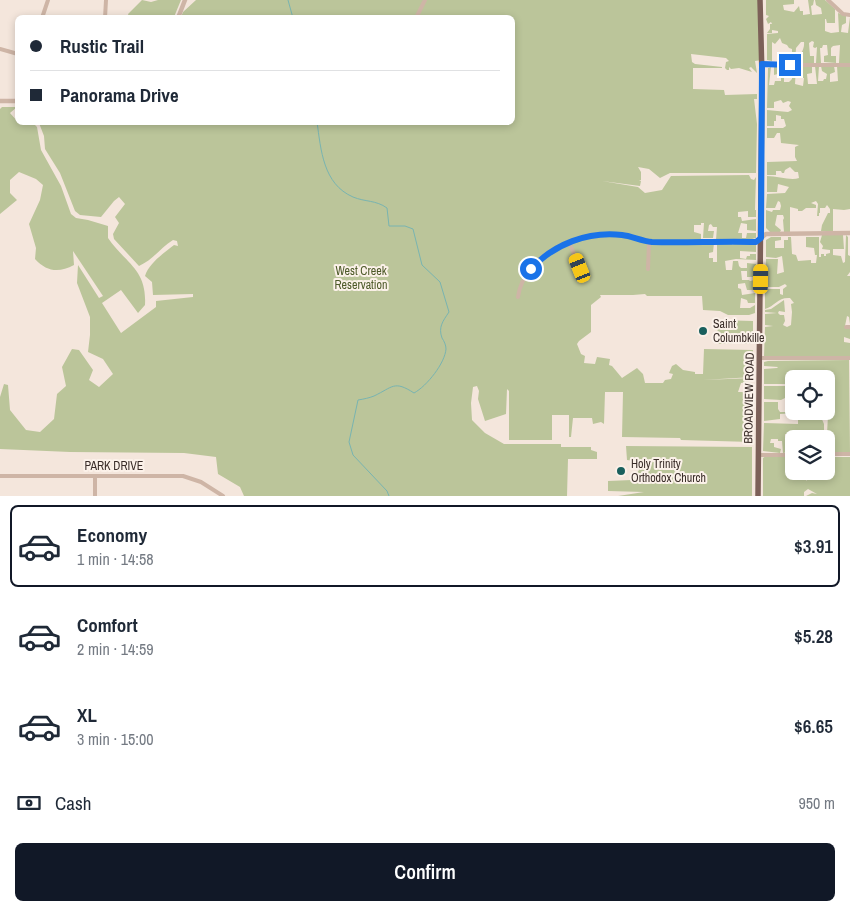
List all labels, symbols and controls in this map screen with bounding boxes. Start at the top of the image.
text: Rustic Trail [60,33,144,59]
route end [779,54,801,76]
text: Panorama Drive [60,82,179,108]
car [567,251,592,285]
route start [520,258,542,280]
park label: West Creek Reservation [334,263,388,293]
car [753,264,768,294]
place label: Saint Columbkille [713,316,764,346]
marker: Saint Columbkille [697,325,709,337]
street label: BROADVIEW ROAD [740,352,758,444]
map controls [785,370,835,480]
button: locate [785,370,835,420]
button: layers [785,430,835,480]
place label: Holy Trinity Orthodox Church [631,456,706,486]
street label: PARK DRIVE [85,458,143,474]
marker: Holy Trinity Orthodox Church [615,465,627,477]
text: Economy [77,522,147,548]
icon: car [17,524,62,569]
text: $3.91 [794,533,833,559]
text: 1 min · 14:58 [77,548,154,570]
text: Comfort [77,612,138,638]
icon: car [17,614,62,659]
text: $5.28 [794,623,833,649]
text: 2 min · 14:59 [77,638,154,660]
text: XL [77,702,97,728]
icon: car [17,704,62,749]
text: $6.65 [794,713,833,739]
text: 3 min · 15:00 [77,728,154,750]
icon: cash [15,789,43,817]
text: Cash [55,790,91,816]
text: 950 m [799,792,835,814]
button: Confirm [15,843,835,901]

